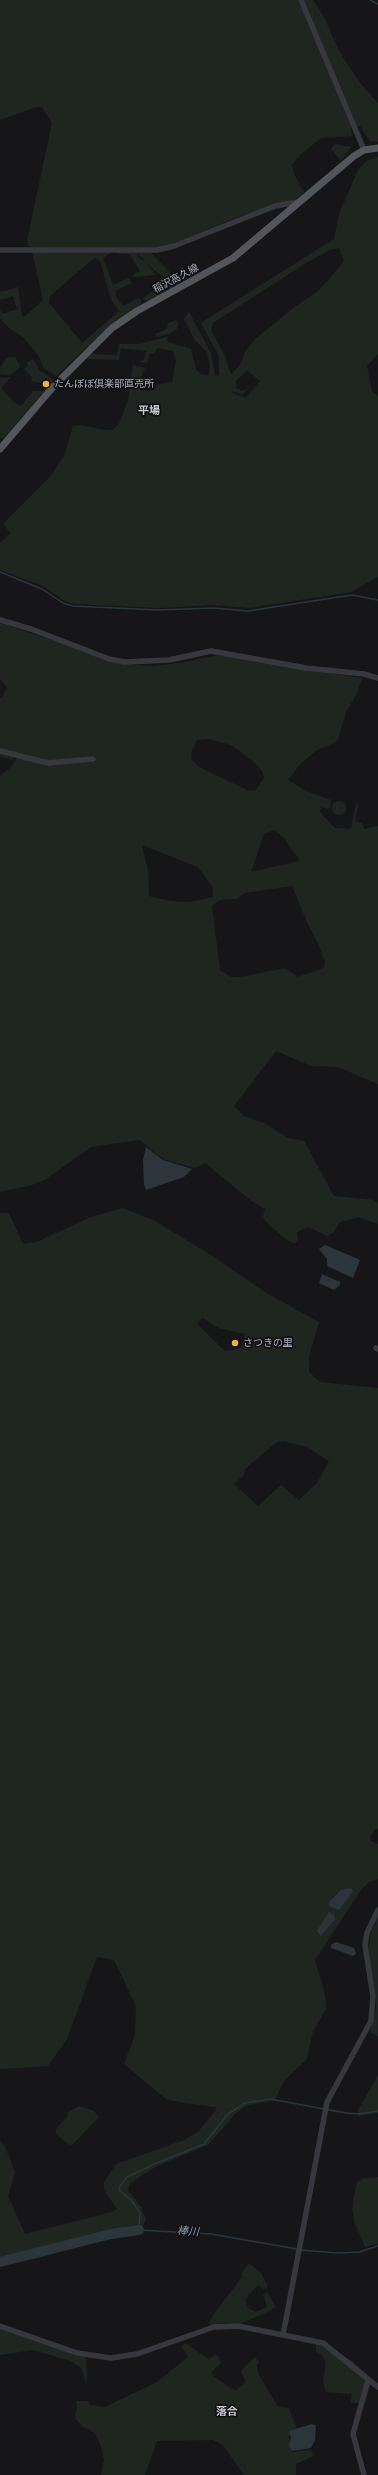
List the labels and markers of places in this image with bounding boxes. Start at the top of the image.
place label: たんぽぽ倶楽部直売所 [54,378,154,390]
marker: たんぽぽ倶楽部直売所 [41,379,51,389]
place label: さつきの里 [243,1337,293,1349]
marker: さつきの里 [230,1338,240,1348]

